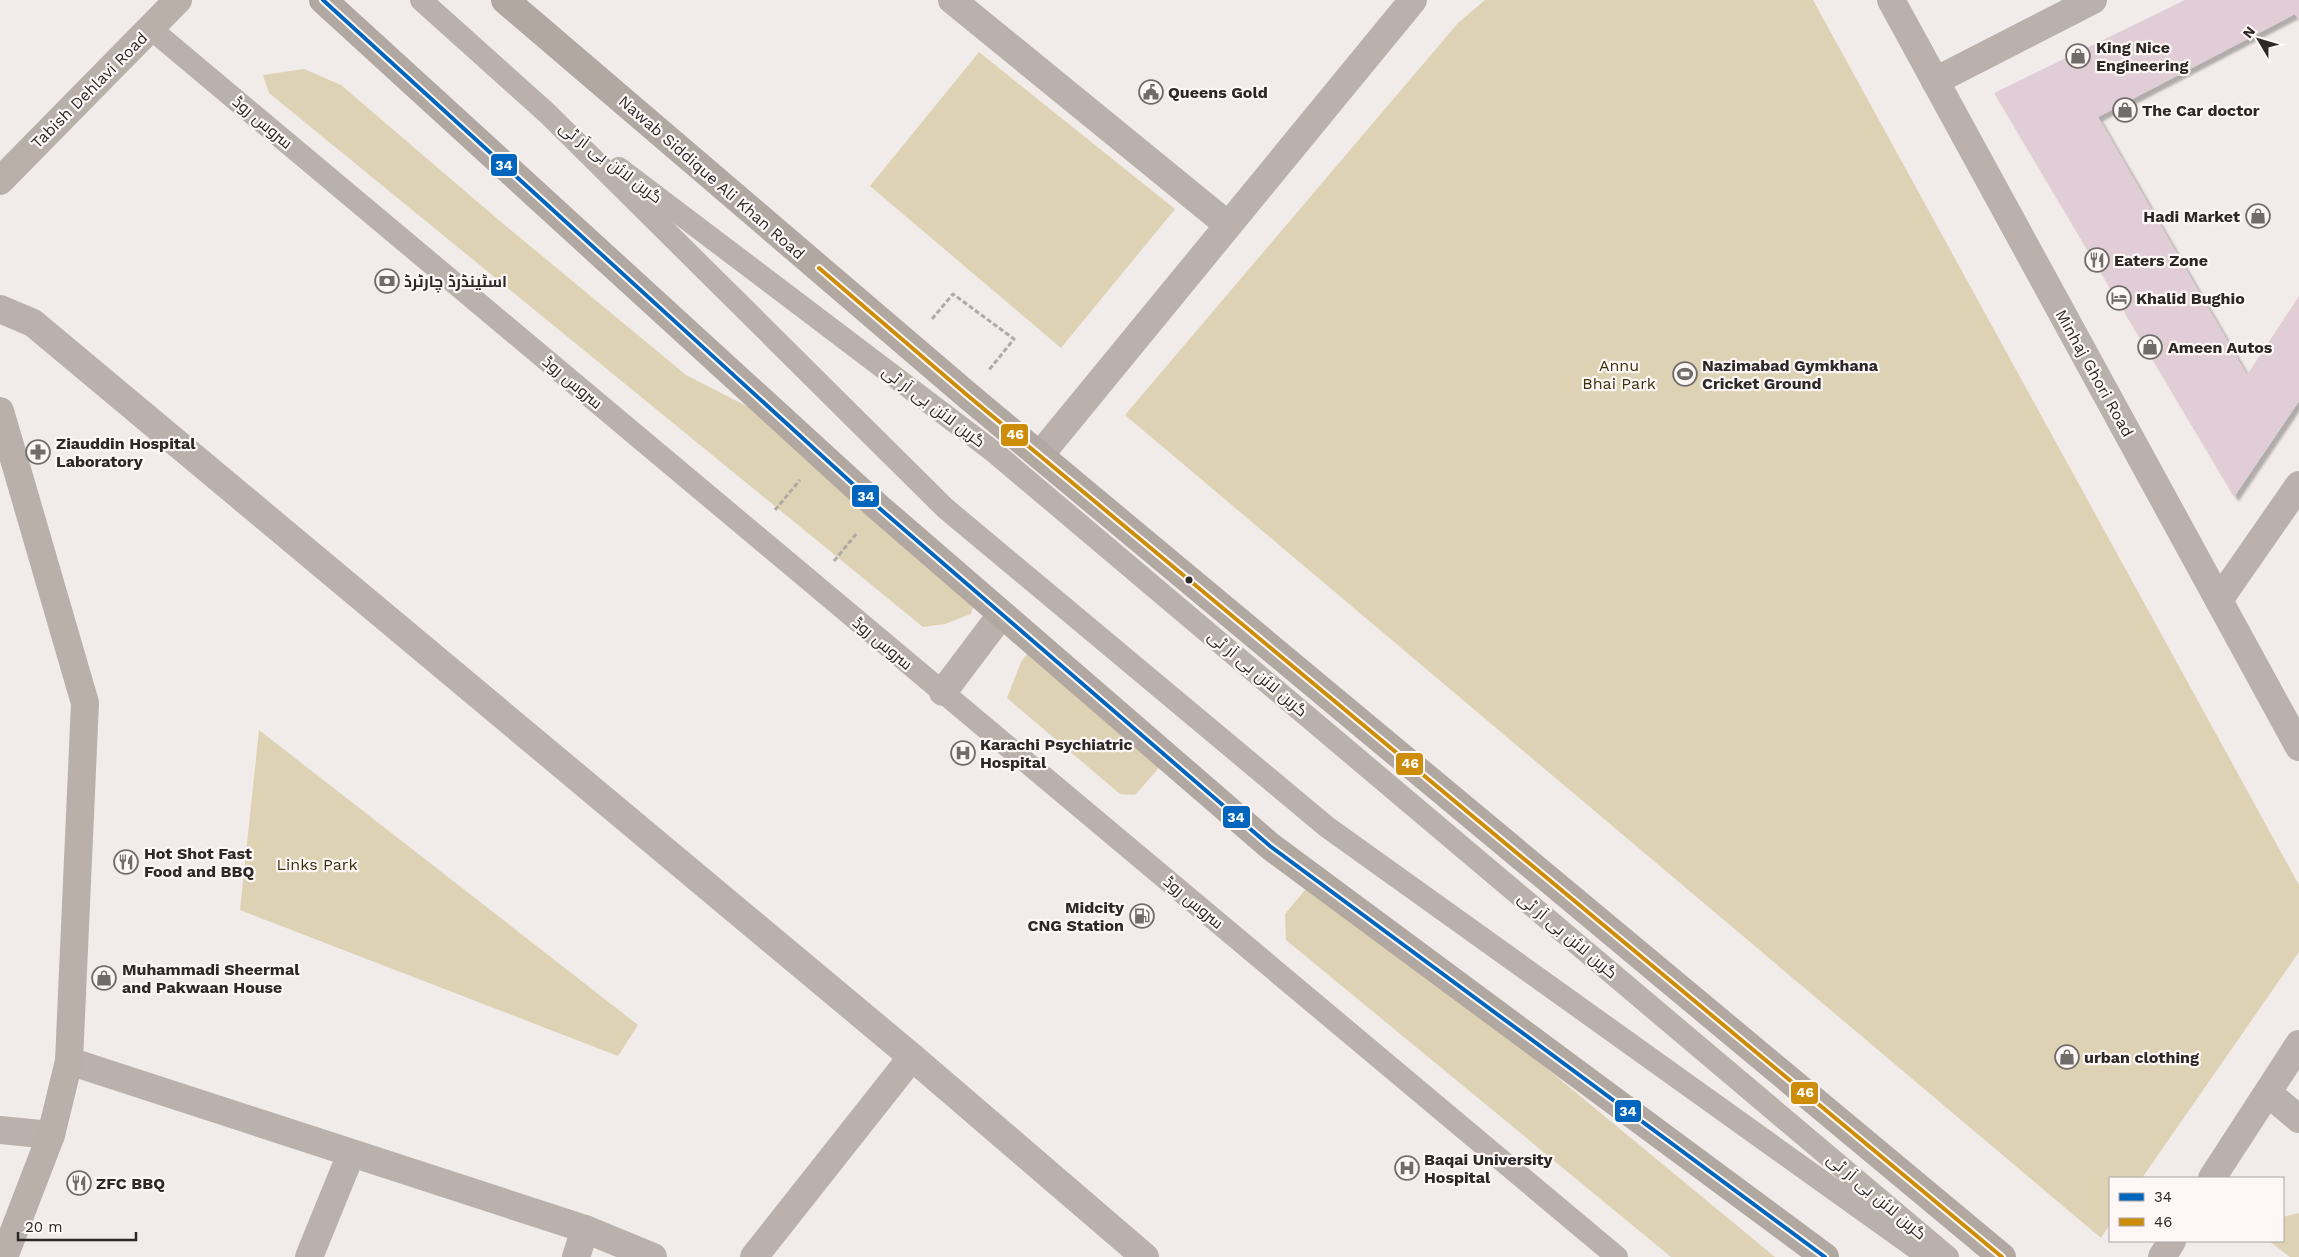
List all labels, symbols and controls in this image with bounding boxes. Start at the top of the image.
north arrow [2234,15,2284,65]
text: N [2239,23,2258,41]
street label: Tabish Dehlavi Road [27,28,151,152]
place label: King Nice Engineering [2096,38,2189,75]
shop icon: King Nice Engineering [2065,43,2091,69]
public building icon: Queens Gold [1138,79,1164,105]
place label: Queens Gold [1168,83,1268,102]
street label: Nawab Siddique Ali Khan Road [615,91,808,263]
street label: سروس روڈ [228,92,296,154]
shop icon: The Car doctor [2112,97,2138,123]
place label: The Car doctor [2142,101,2260,120]
street label: گرین لائن بی آر ٹی [555,118,666,208]
line badge: 34 [490,153,518,177]
text: 34 [495,157,513,173]
shop icon: Hadi Market [2245,203,2271,229]
place label: Hadi Market [2143,207,2240,226]
restaurant icon: Eaters Zone [2084,247,2110,273]
place label: Eaters Zone [2114,251,2208,270]
bank icon: اسٹینڈرڈ چارٹرڈ [374,268,400,294]
place label: اسٹینڈرڈ چارٹرڈ [404,272,507,293]
hotel icon: Khalid Bughio [2106,285,2132,311]
place label: Khalid Bughio [2136,289,2245,308]
street label: Minhaj Ghori Road [2052,306,2138,440]
shop icon: Ameen Autos [2137,334,2163,360]
place label: Ameen Autos [2168,338,2273,357]
street label: سروس روڈ [538,352,606,414]
park label: Annu Bhai Park [1582,356,1656,393]
place label: Nazimabad Gymkhana Cricket Ground [1702,356,1879,393]
sports icon: Nazimabad Gymkhana Cricket Ground [1672,361,1698,387]
street label: گرین لائن بی آر ٹی [878,362,989,452]
line badge: 46 [1000,423,1029,447]
text: 46 [1006,426,1024,442]
place label: Ziauddin Hospital Laboratory [56,434,196,471]
pharmacy icon: Ziauddin Hospital Laboratory [25,439,51,465]
line badge: 34 [851,484,880,508]
text: 34 [857,488,875,504]
unlabelled marker [1184,575,1194,585]
street label: سروس روڈ [848,613,916,675]
street label: گرین لائن بی آر ٹی [1203,626,1311,721]
place label: Karachi Psychiatric Hospital [980,735,1133,772]
hospital icon: Karachi Psychiatric Hospital [950,740,976,766]
line badge: 46 [1395,752,1424,776]
text: 46 [1401,755,1419,771]
line badge: 34 [1222,805,1251,829]
text: 34 [1227,809,1245,825]
place label: Hot Shot Fast Food and BBQ [144,844,254,881]
restaurant icon: Hot Shot Fast Food and BBQ [113,849,139,875]
park label: Links Park [277,855,357,874]
street label: سروس روڈ [1159,872,1227,934]
street label: گرین لائن بی آر ٹی [1513,888,1621,983]
place label: Midcity CNG Station [1028,898,1125,935]
fuel station icon: Midcity CNG Station [1129,903,1155,929]
place label: Muhammadi Sheermal and Pakwaan House [122,960,300,997]
shop icon: Muhammadi Sheermal and Pakwaan House [91,965,117,991]
shop icon: urban clothing [2054,1044,2080,1070]
place label: urban clothing [2084,1048,2199,1067]
line badge: 46 [1790,1081,1819,1105]
text: 46 [1796,1084,1814,1100]
line badge: 34 [1614,1099,1642,1123]
text: 34 [1619,1103,1637,1119]
street label: گرین لائن بی آر ٹی [1822,1149,1930,1244]
place label: Baqai University Hospital [1424,1150,1554,1187]
hospital icon: Baqai University Hospital [1394,1155,1420,1181]
restaurant icon: ZFC BBQ [66,1170,92,1196]
place label: ZFC BBQ [96,1174,165,1193]
legend [2109,1177,2284,1242]
text: 34 [2154,1188,2172,1206]
scale bar [18,1210,135,1242]
text: 46 [2154,1213,2172,1231]
text: 20 m [25,1218,63,1236]

